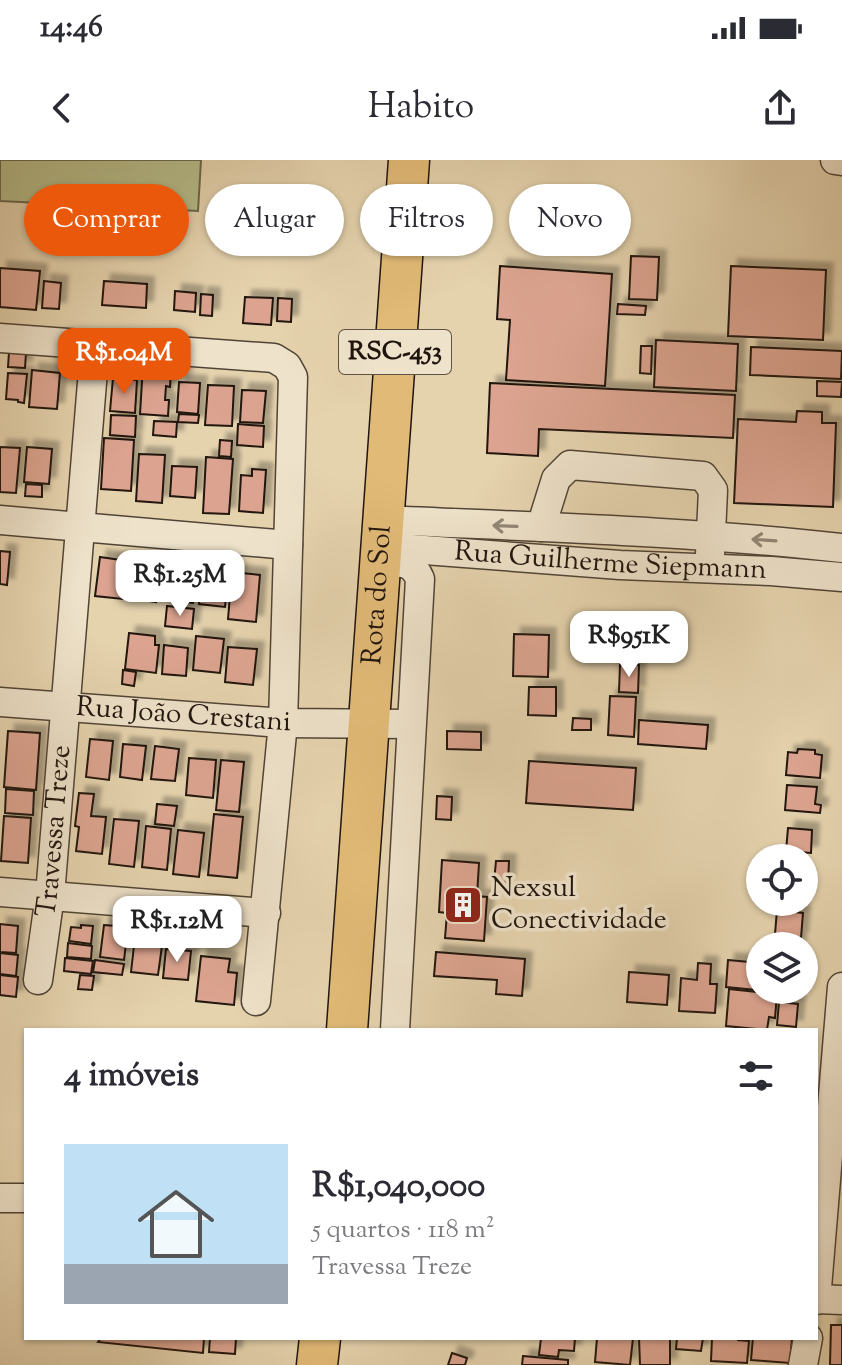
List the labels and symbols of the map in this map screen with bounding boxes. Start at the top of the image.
pin: R$1.04M [50,328,198,396]
road number: RSC-453 [339,330,451,374]
one-way arrow [492,518,519,533]
street label: Rota do Sol [353,524,403,666]
street label: Rua Guilherme Siepmann [453,532,767,591]
one-way arrow [751,532,778,547]
pin: R$1.25M [106,550,254,618]
pin: R$951K [564,611,694,679]
street label: Rua João Crestani [75,688,291,743]
street label: Travessa Treze [27,743,82,920]
place label: Nexsul Conectividade [491,869,667,941]
building icon: Nexsul Conectividade [442,884,484,926]
pin: R$1.12M [103,896,251,964]

